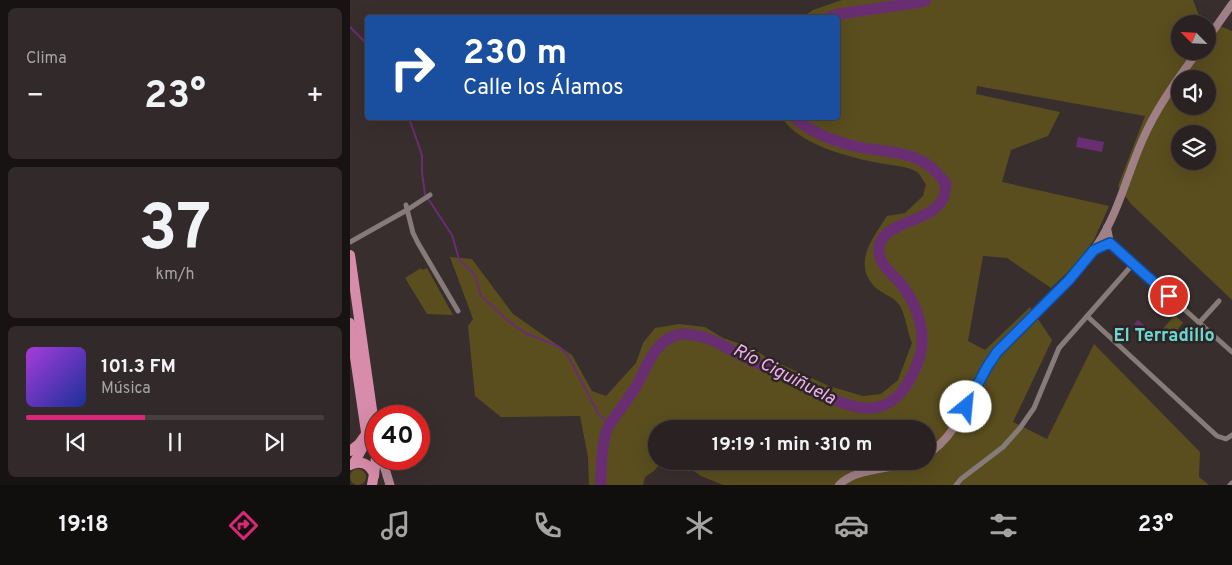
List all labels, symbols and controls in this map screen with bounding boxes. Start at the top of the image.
north arrow [1171,15,1216,60]
map controls [1171,15,1216,170]
text: 230 m [463,32,567,76]
icon: right [380,35,445,100]
text: Clima [26,49,67,69]
button: sound [1171,70,1216,115]
text: 23° [144,73,206,122]
text: Calle los Álamos [463,75,624,102]
text: − [26,79,44,115]
text: + [306,79,324,115]
button: layers [1171,125,1216,170]
text: 37 [139,191,211,273]
text: km/h [156,265,194,285]
pin [1148,275,1190,317]
icon: arrive [1155,282,1183,310]
district label: El Terradillo [1113,325,1215,348]
water label: Río Ciguiñuela [729,339,840,411]
text: 101.3 FM [101,355,176,379]
text: Música [101,379,151,399]
position arrow [939,380,991,432]
speed limit sign: 40 [365,405,430,470]
icon: previous [62,428,90,456]
icon: pause [161,428,189,456]
icon: next [260,428,288,456]
text: 19:19 · 1 min · 310 m [712,433,872,457]
icon: directions [226,508,261,543]
icon: music [378,508,413,543]
icon: phone [530,508,565,543]
icon: climate [682,508,717,543]
icon: car [834,508,869,543]
icon: filters [986,508,1021,543]
text: 19:18 [58,512,109,539]
text: 23° [1138,512,1173,539]

